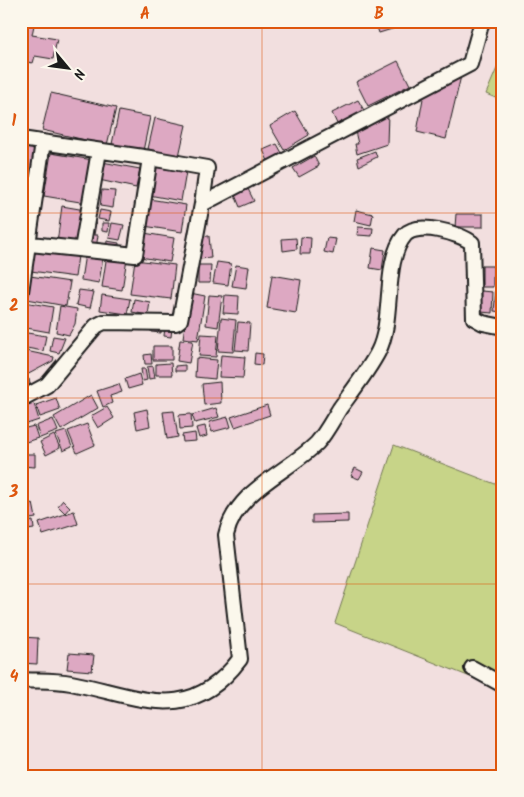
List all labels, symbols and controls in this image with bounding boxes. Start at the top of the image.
text: A [140,2,150,27]
text: B [374,2,384,27]
north arrow [42,42,92,92]
text: N [67,65,90,83]
text: 1 [12,109,17,134]
text: 2 [9,294,19,319]
text: 3 [9,480,19,505]
text: 4 [10,665,19,690]

